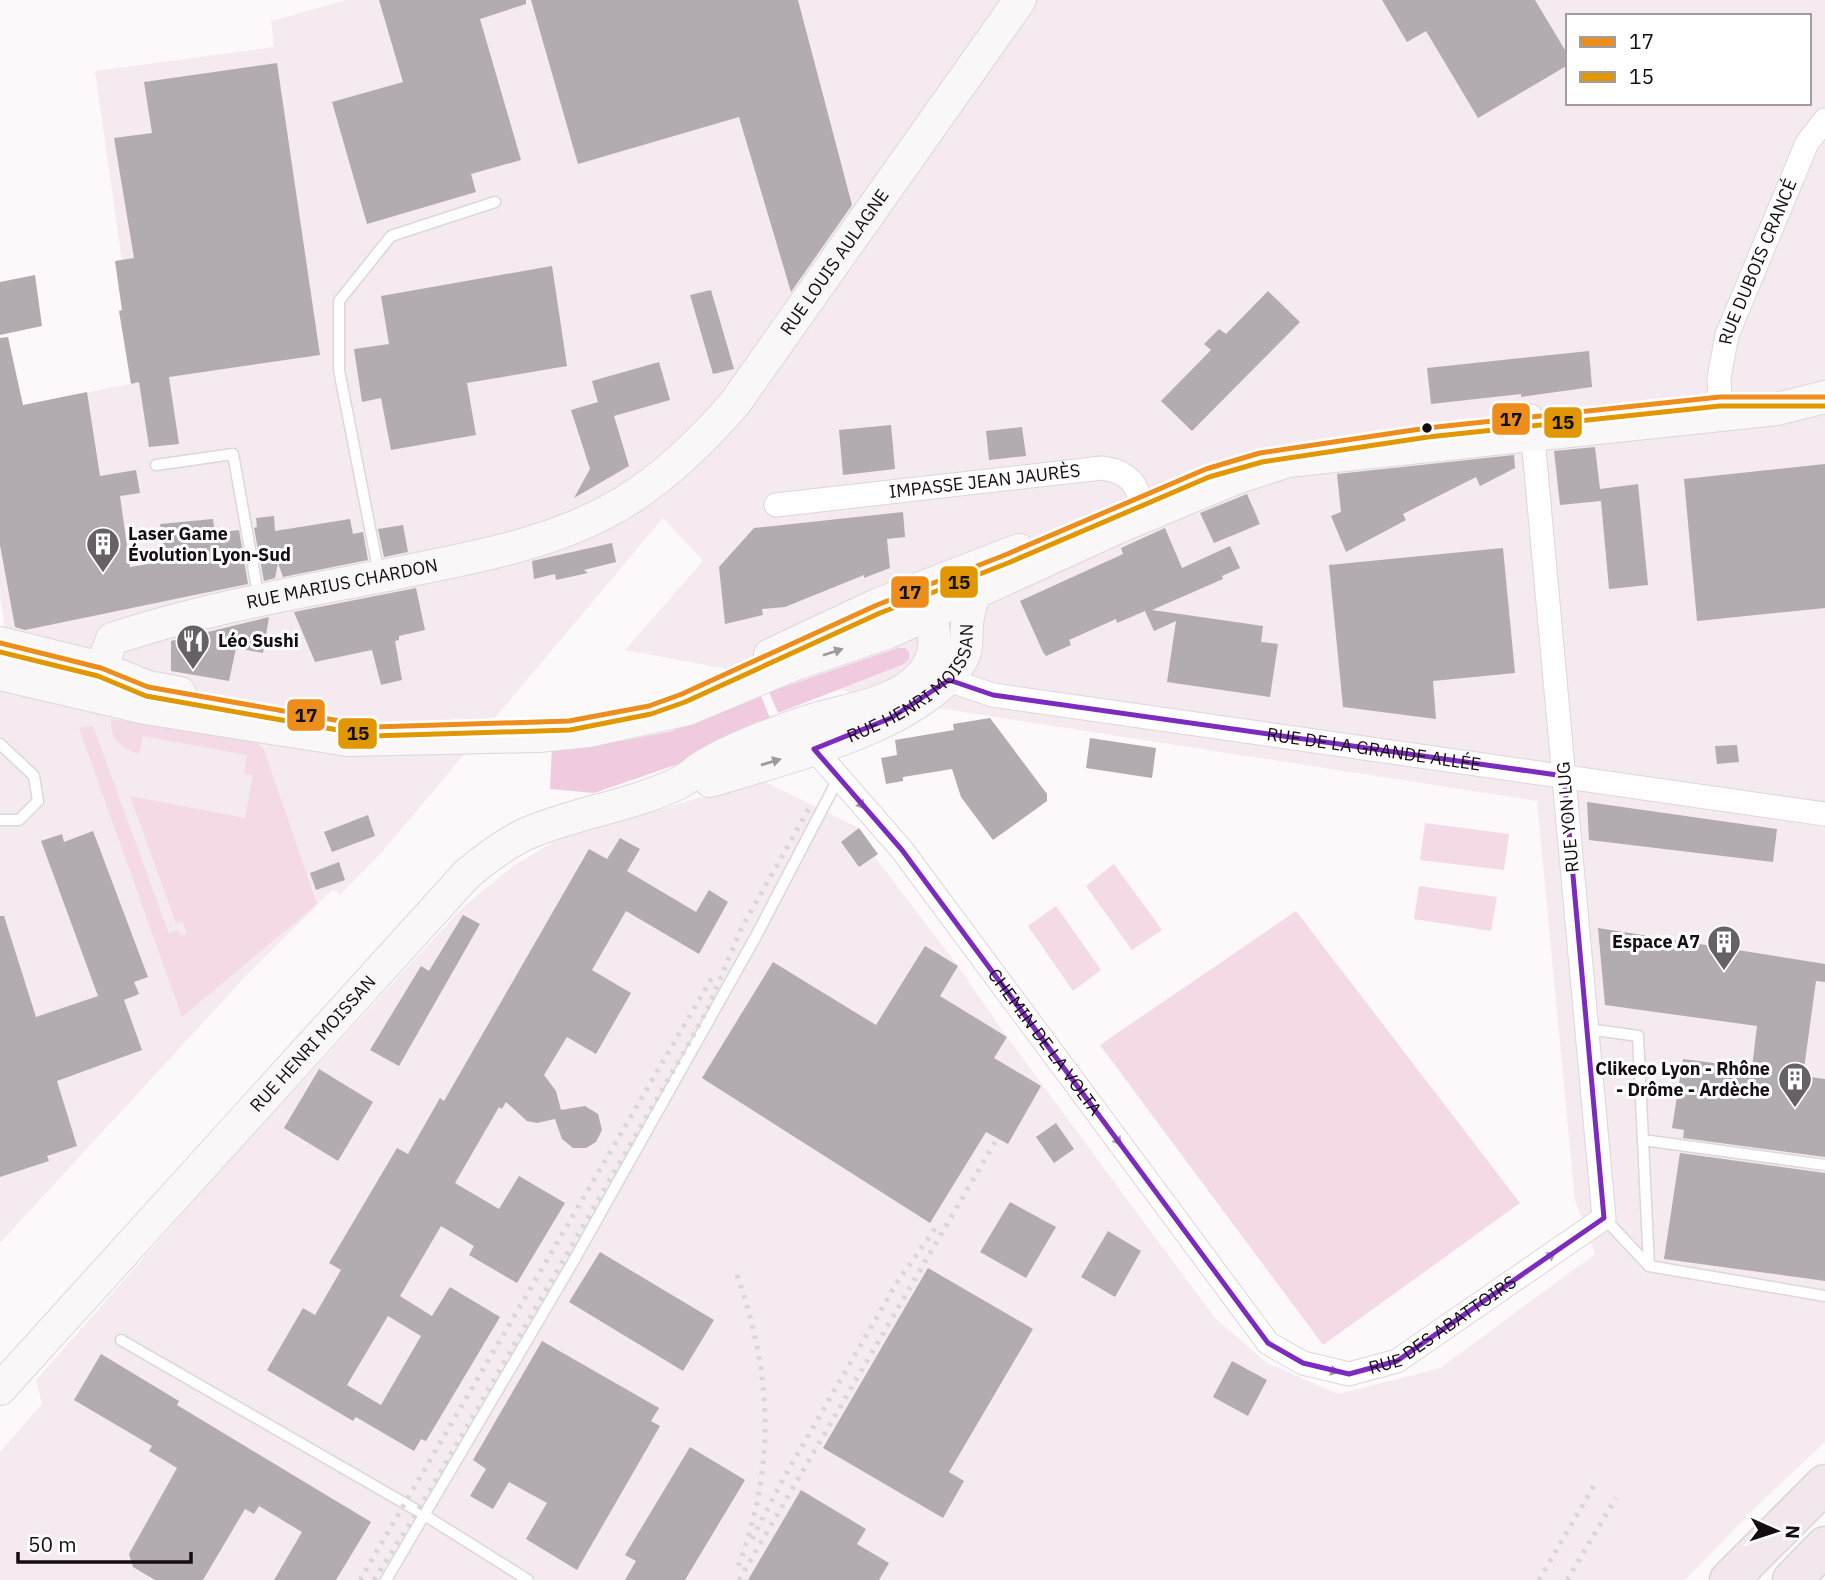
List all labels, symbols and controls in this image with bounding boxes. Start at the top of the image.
legend [1566,14,1811,105]
text: 17 [1629,27,1654,55]
text: 15 [1629,62,1654,90]
street label: RUE DUBOIS CRANCÉ [1713,175,1802,346]
street label: RUE LOUIS AULAGNE [775,184,894,339]
line badge: 17 [1491,402,1531,436]
line badge: 15 [1543,406,1583,439]
text: 17 [1500,407,1522,431]
text: 15 [1552,410,1574,434]
unlabelled marker [1420,421,1434,435]
street label: IMPASSE JEAN JAURÈS [888,459,1081,503]
place label: Laser Game Évolution Lyon-Sud [128,522,291,566]
building icon: Laser Game Évolution Lyon-Sud [84,525,122,574]
street label: RUE MARIUS CHARDON [244,553,440,614]
line badge: 15 [939,565,979,599]
text: 15 [948,570,970,594]
line badge: 17 [890,575,930,609]
text: 17 [899,580,921,604]
restaurant icon: Léo Sushi [174,622,212,671]
street label: RUE HENRI MOISSAN [843,623,978,747]
place label: Léo Sushi [218,629,299,652]
one-way arrow [823,646,844,657]
line badge: 17 [286,698,326,732]
text: 17 [295,703,317,727]
line badge: 15 [337,717,378,750]
text: 15 [347,721,369,745]
street label: RUE DE LA GRANDE ALLÉE [1265,722,1483,776]
one-way arrow [761,757,782,767]
street label: RUE YON LUG [1551,761,1584,874]
one-way arrow [850,792,866,809]
building icon: Espace A7 [1705,923,1743,972]
place label: Espace A7 [1612,930,1700,953]
street label: CHEMIN DE LA VOLTA [983,964,1107,1120]
street label: RUE HENRI MOISSAN [245,970,381,1117]
place label: Clikeco Lyon - Rhône - Drôme - Ardèche [1595,1057,1770,1101]
building icon: Clikeco Lyon - Rhône - Drôme - Ardèche [1776,1060,1814,1109]
one-way arrow [1108,1128,1123,1146]
one-way arrow [1538,1251,1556,1265]
street label: RUE DES ABATTOIRS [1366,1270,1521,1379]
one-way arrow [1318,1365,1340,1376]
north arrow [1741,1496,1811,1566]
scale bar [18,1520,191,1564]
text: N [1781,1524,1805,1539]
text: 50 m [28,1530,77,1558]

